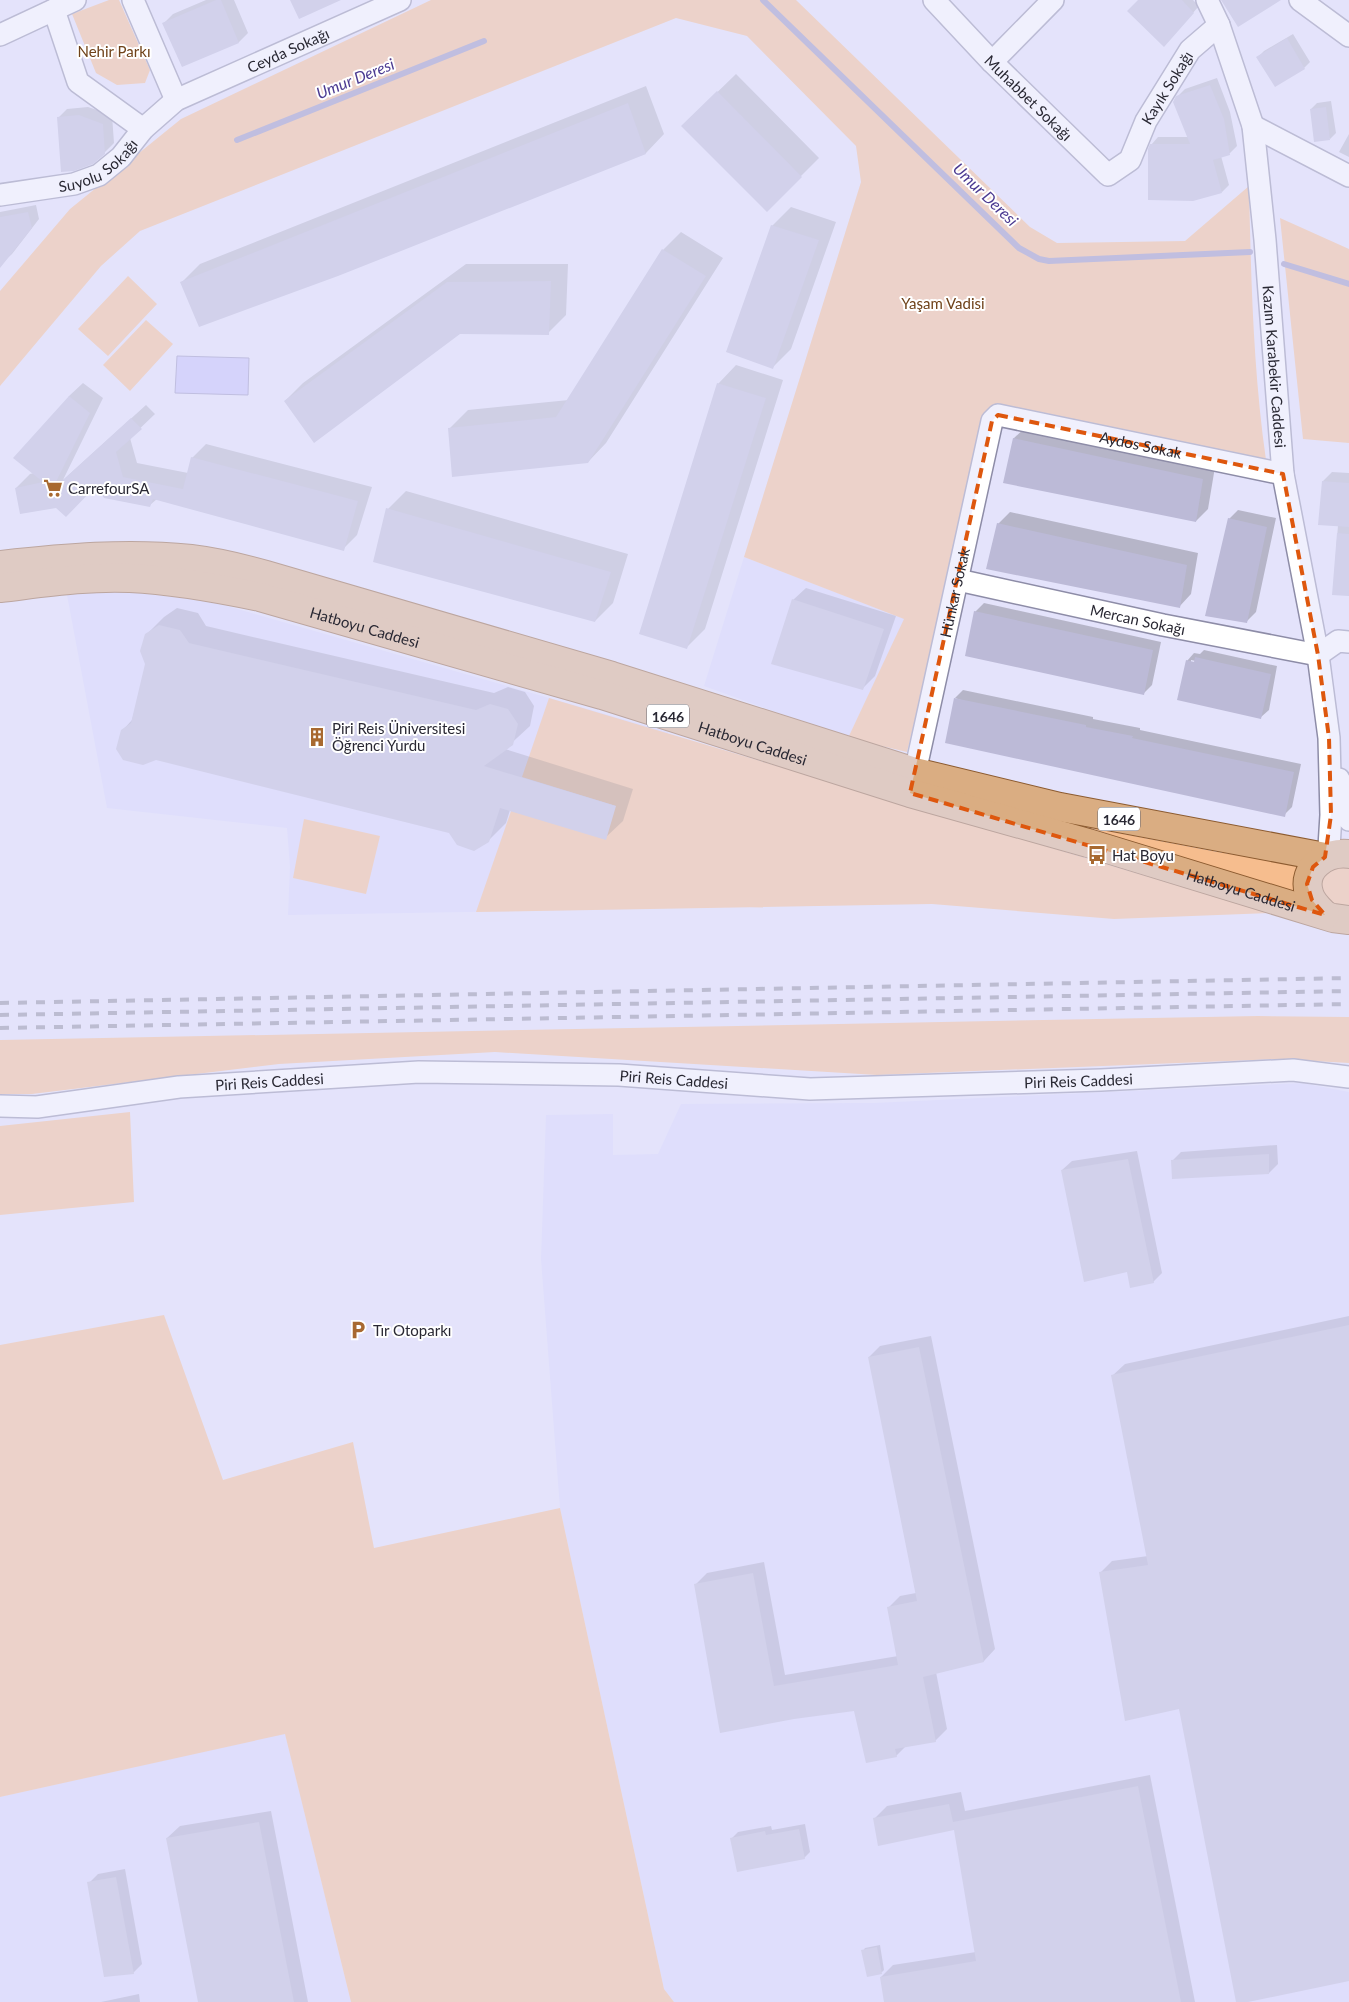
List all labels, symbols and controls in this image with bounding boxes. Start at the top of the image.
street label: Ceyda Sokağı [244,24,332,76]
park label: Nehir Parkı [77,42,151,60]
street label: Kayık Sokağı [1137,47,1196,128]
street label: Muhabbet Sokağı [981,51,1076,144]
water label: Umur Deresi [313,54,397,102]
street label: Suyolu Sokağı [57,135,141,195]
water label: Umur Deresi [950,158,1023,230]
street label: Kazım Karabekir Caddesi [1260,285,1290,449]
park label: Yaşam Vadisi [901,294,985,312]
street label: Aydos Sokak [1098,427,1184,462]
supermarket icon: CarrefourSA [42,477,64,499]
place label: CarrefourSA [68,479,150,497]
street label: Hünkar Sokak [936,546,973,639]
street label: Mercan Sokağı [1089,600,1187,638]
street label: Hatboyu Caddesi [308,603,421,651]
road number: 1646 [647,704,689,728]
street label: Hatboyu Caddesi [696,717,809,769]
place label: Piri Reis Üniversitesi Öğrenci Yurdu [332,719,465,754]
building icon: Piri Reis Üniversitesi Öğrenci Yurdu [306,726,328,748]
road number: 1646 [1098,808,1140,831]
bus stop icon: Hat Boyu [1086,844,1108,866]
place label: Hat Boyu [1112,846,1174,864]
street label: Hatboyu Caddesi [1184,865,1298,915]
street label: Piri Reis Caddesi [619,1066,729,1092]
street label: Piri Reis Caddesi [215,1069,324,1094]
street label: Piri Reis Caddesi [1024,1069,1133,1091]
parking icon: Tır Otoparkı [347,1319,369,1341]
place label: Tır Otoparkı [373,1321,451,1339]

